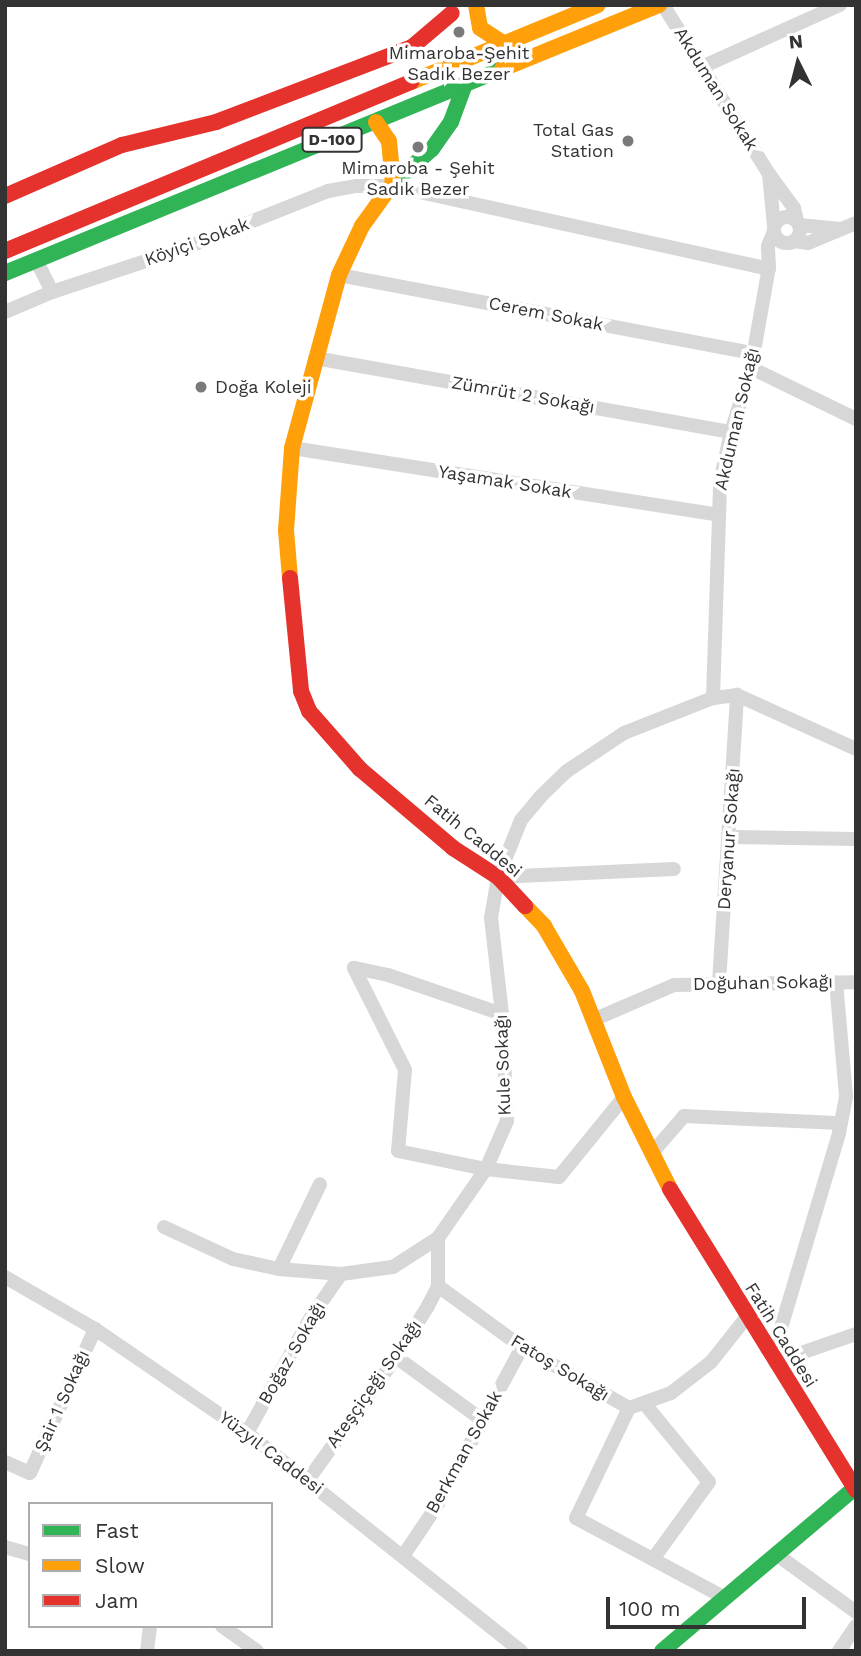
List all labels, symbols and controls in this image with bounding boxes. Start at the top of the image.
street label: Akduman Sokak [669,23,763,155]
marker: Mimaroba-Şehit Sadık Bezer [451,24,467,40]
north arrow [763,28,833,98]
text: N [788,29,804,54]
place label: Mimaroba-Şehit Sadık Bezer [389,43,529,86]
place label: Total Gas Station [532,120,614,162]
road number: D-100 [300,128,364,152]
marker: Total Gas Station [620,133,636,149]
marker: Mimaroba - Şehit Sadık Bezer [410,139,426,155]
place label: Mimaroba - Şehit Sadık Bezer [341,158,495,200]
street label: Köyiçi Sokak [142,213,252,271]
street label: Cerem Sokak [487,292,605,336]
street label: Akduman Sokağı [710,346,764,492]
street label: Zümrüt 2 Sokağı [450,372,596,418]
place label: Doğa Koleji [215,376,312,398]
marker: Doğa Koleji [193,379,209,395]
street label: Yaşamak Sokak [437,461,573,503]
street label: Deryanur Sokağı [713,767,745,911]
street label: Fatih Caddesi [420,790,526,882]
street label: Doğuhan Sokağı [693,971,833,995]
street label: Kule Sokağı [490,1014,516,1116]
street label: Fatih Caddesi [740,1279,822,1391]
street label: Boğaz Sokağı [254,1298,330,1408]
street label: Ateşçiçeği Sokağı [322,1316,426,1452]
street label: Fatoş Sokağı [507,1330,613,1406]
street label: Şair 1 Sokağı [30,1346,94,1456]
street label: Berkman Sokak [421,1387,507,1517]
street label: Yüzyıl Caddesi [214,1407,328,1499]
legend [28,1502,273,1628]
text: Fast [95,1518,139,1543]
text: Slow [95,1553,145,1578]
scale bar [609,1582,808,1626]
text: Jam [95,1588,138,1613]
text: 100 m [619,1596,681,1621]

